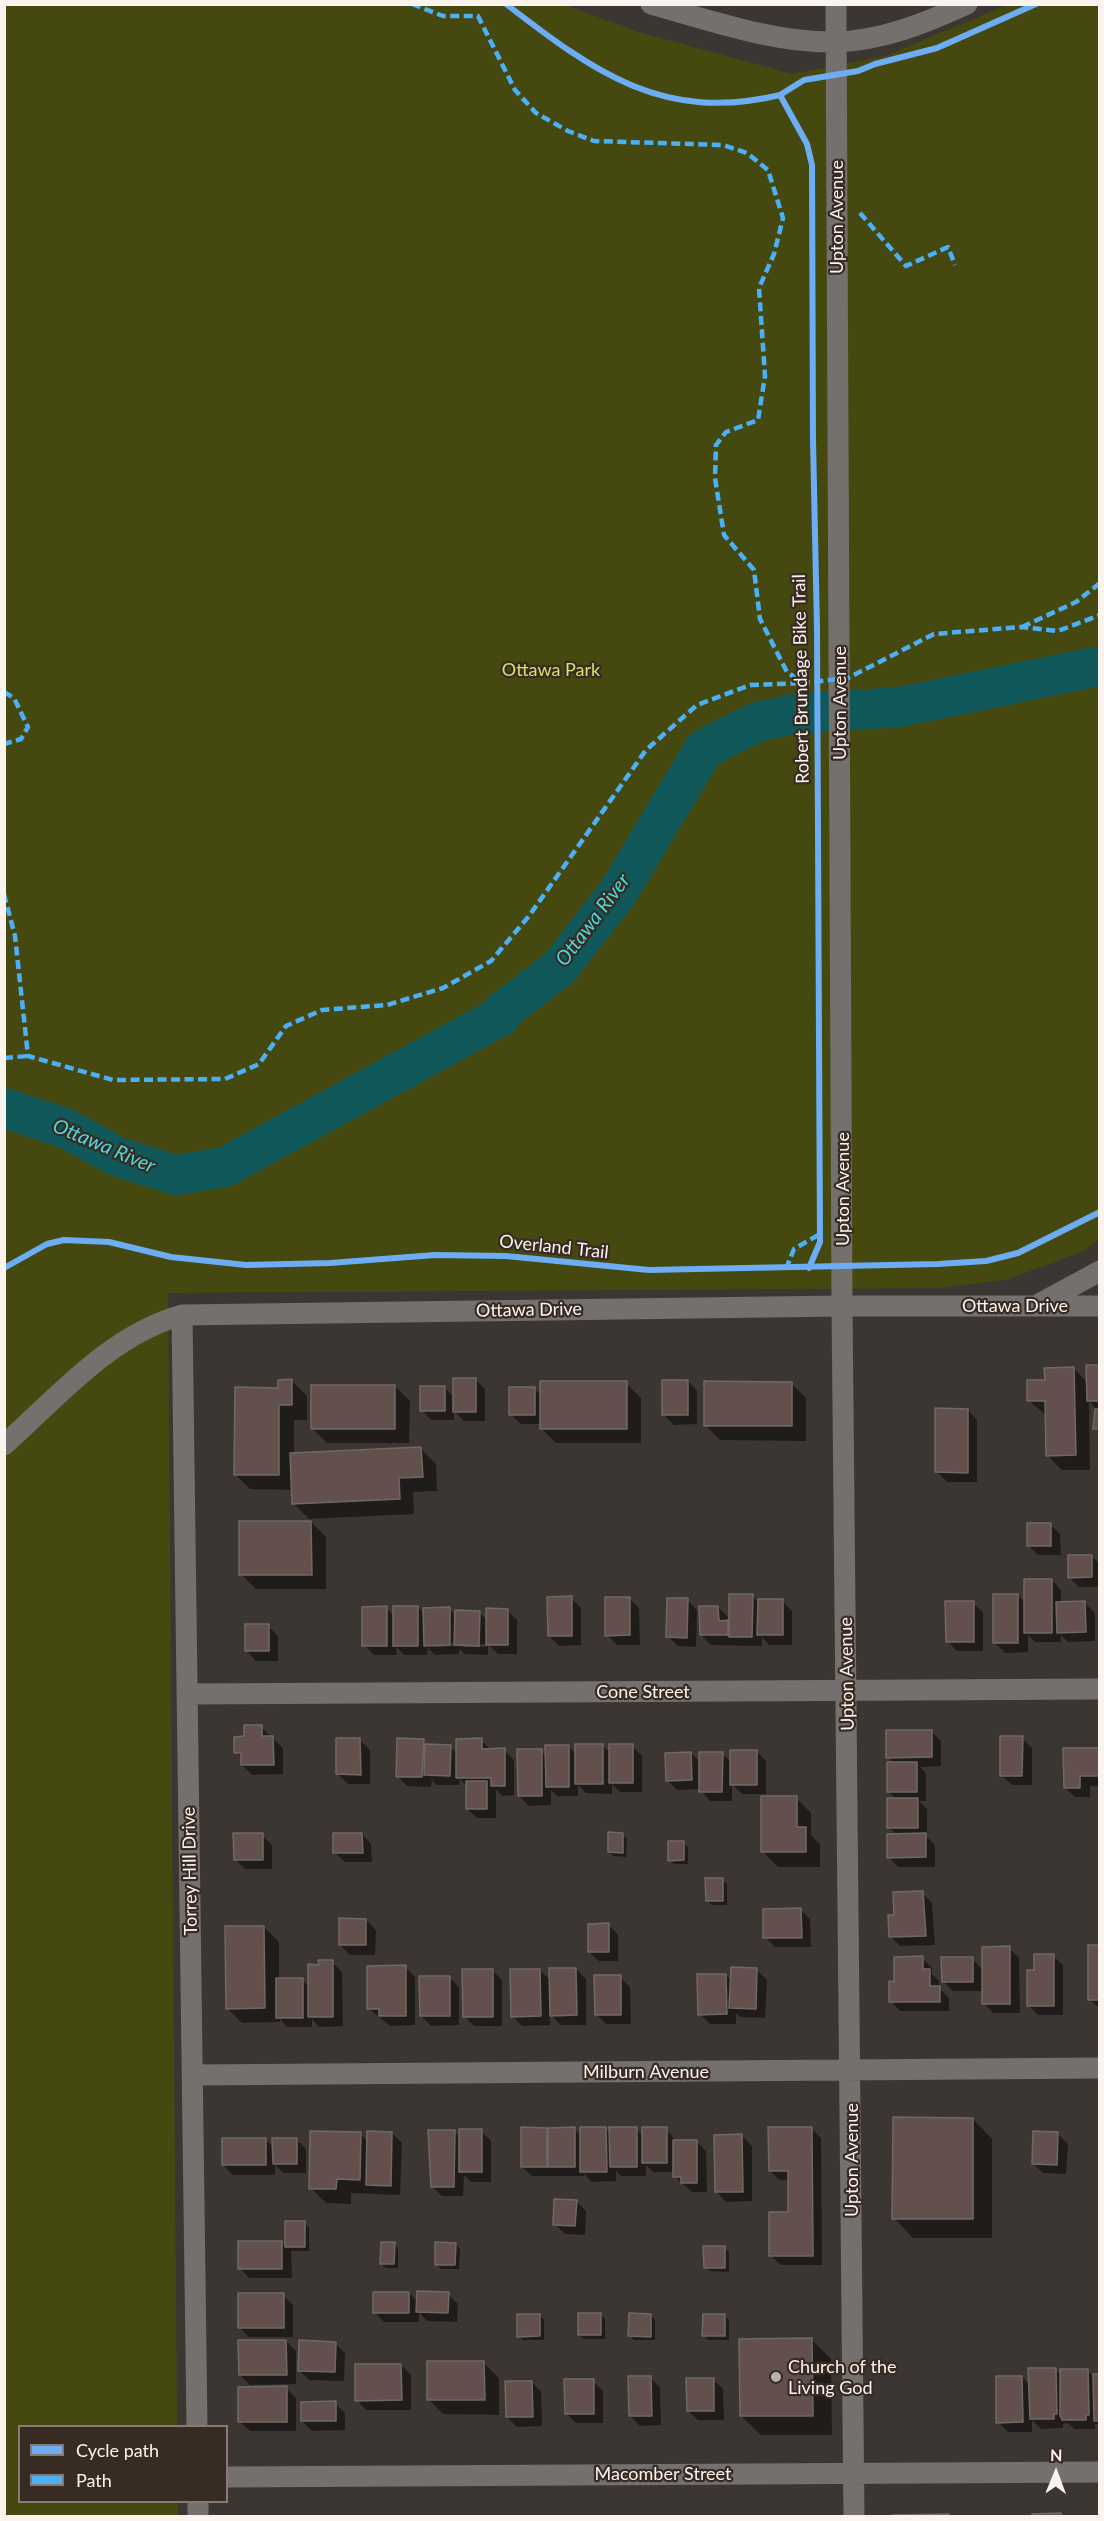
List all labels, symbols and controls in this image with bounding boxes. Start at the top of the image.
street label: Upton Avenue [826,160,848,274]
street label: Robert Brundage Bike Trail [788,574,814,784]
street label: Upton Avenue [829,646,851,760]
park label: Ottawa Park [502,659,600,681]
water label: Ottawa River [551,869,635,971]
water label: Ottawa River [49,1114,159,1178]
street label: Upton Avenue [832,1132,854,1246]
street label: Overland Trail [498,1231,610,1263]
street label: Ottawa Drive [962,1295,1068,1317]
street label: Ottawa Drive [476,1298,582,1322]
street label: Upton Avenue [835,1617,859,1731]
street label: Cone Street [596,1681,690,1703]
street label: Torrey Hill Drive [178,1807,202,1935]
street label: Milburn Avenue [583,2061,709,2083]
street label: Upton Avenue [841,2103,863,2217]
place label: Church of the Living God [788,2356,896,2398]
marker: Church of the Living God [769,2370,783,2384]
legend [18,2425,228,2503]
text: Cycle path [76,2439,159,2461]
north arrow [1026,2443,1086,2503]
text: N [1050,2445,1063,2464]
street label: Macomber Street [595,2463,731,2485]
text: Path [76,2469,112,2491]

